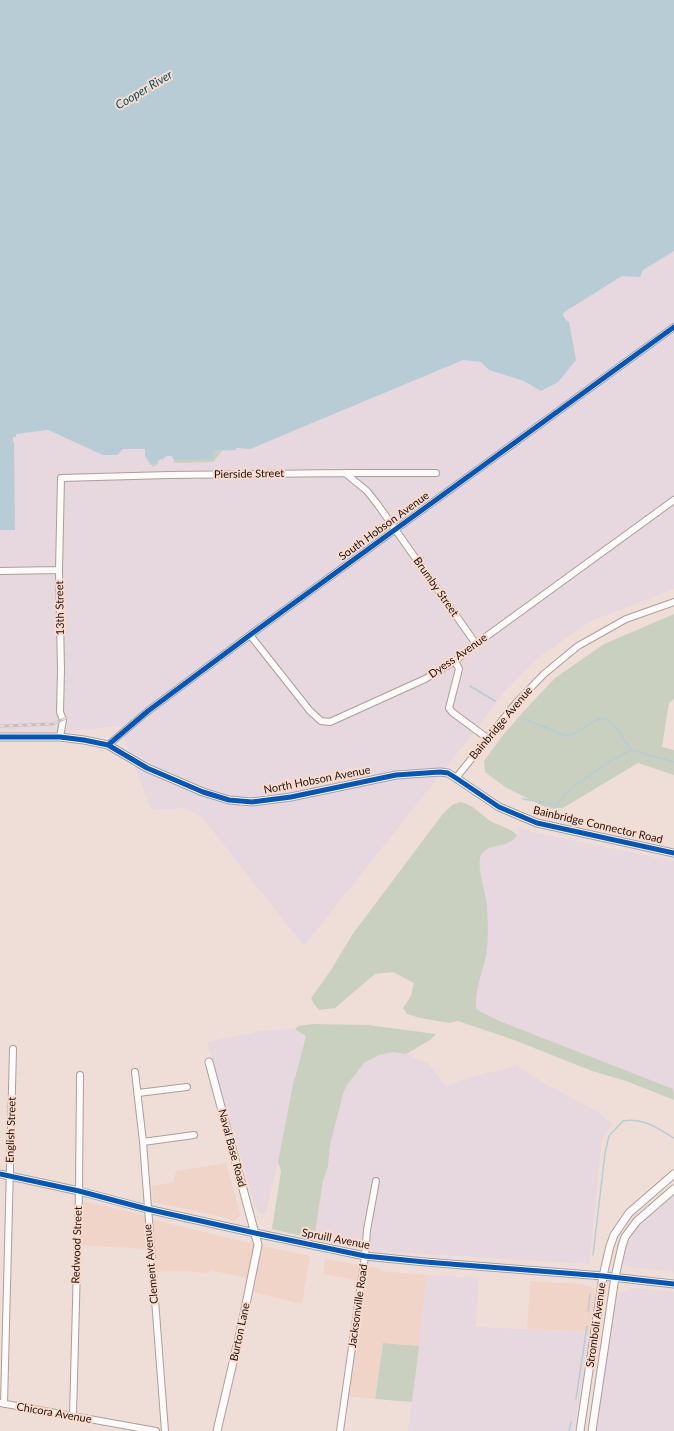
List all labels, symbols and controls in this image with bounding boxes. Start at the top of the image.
water label: Cooper River [113,67,175,113]
street label: Pierside Street [214,467,284,481]
street label: South Hobson Avenue [336,489,432,563]
street label: Brumby Street [411,555,461,619]
street label: 13th Street [53,581,67,635]
street label: Dyess Avenue [426,631,490,681]
street label: Bainbridge Avenue [467,684,535,762]
street label: North Hobson Avenue [263,763,371,797]
street label: Bainbridge Connector Road [532,804,664,846]
street label: English Street [3,1097,19,1163]
street label: Naval Base Road [215,1108,249,1188]
street label: Redwood Street [69,1206,85,1284]
street label: Clement Avenue [141,1224,161,1304]
street label: Spruill Avenue [301,1226,371,1252]
street label: Jacksonville Road [346,1263,370,1349]
street label: Stromboli Avenue [584,1282,608,1368]
street label: Burton Lane [227,1302,253,1362]
street label: Chicora Avenue [15,1400,93,1426]

